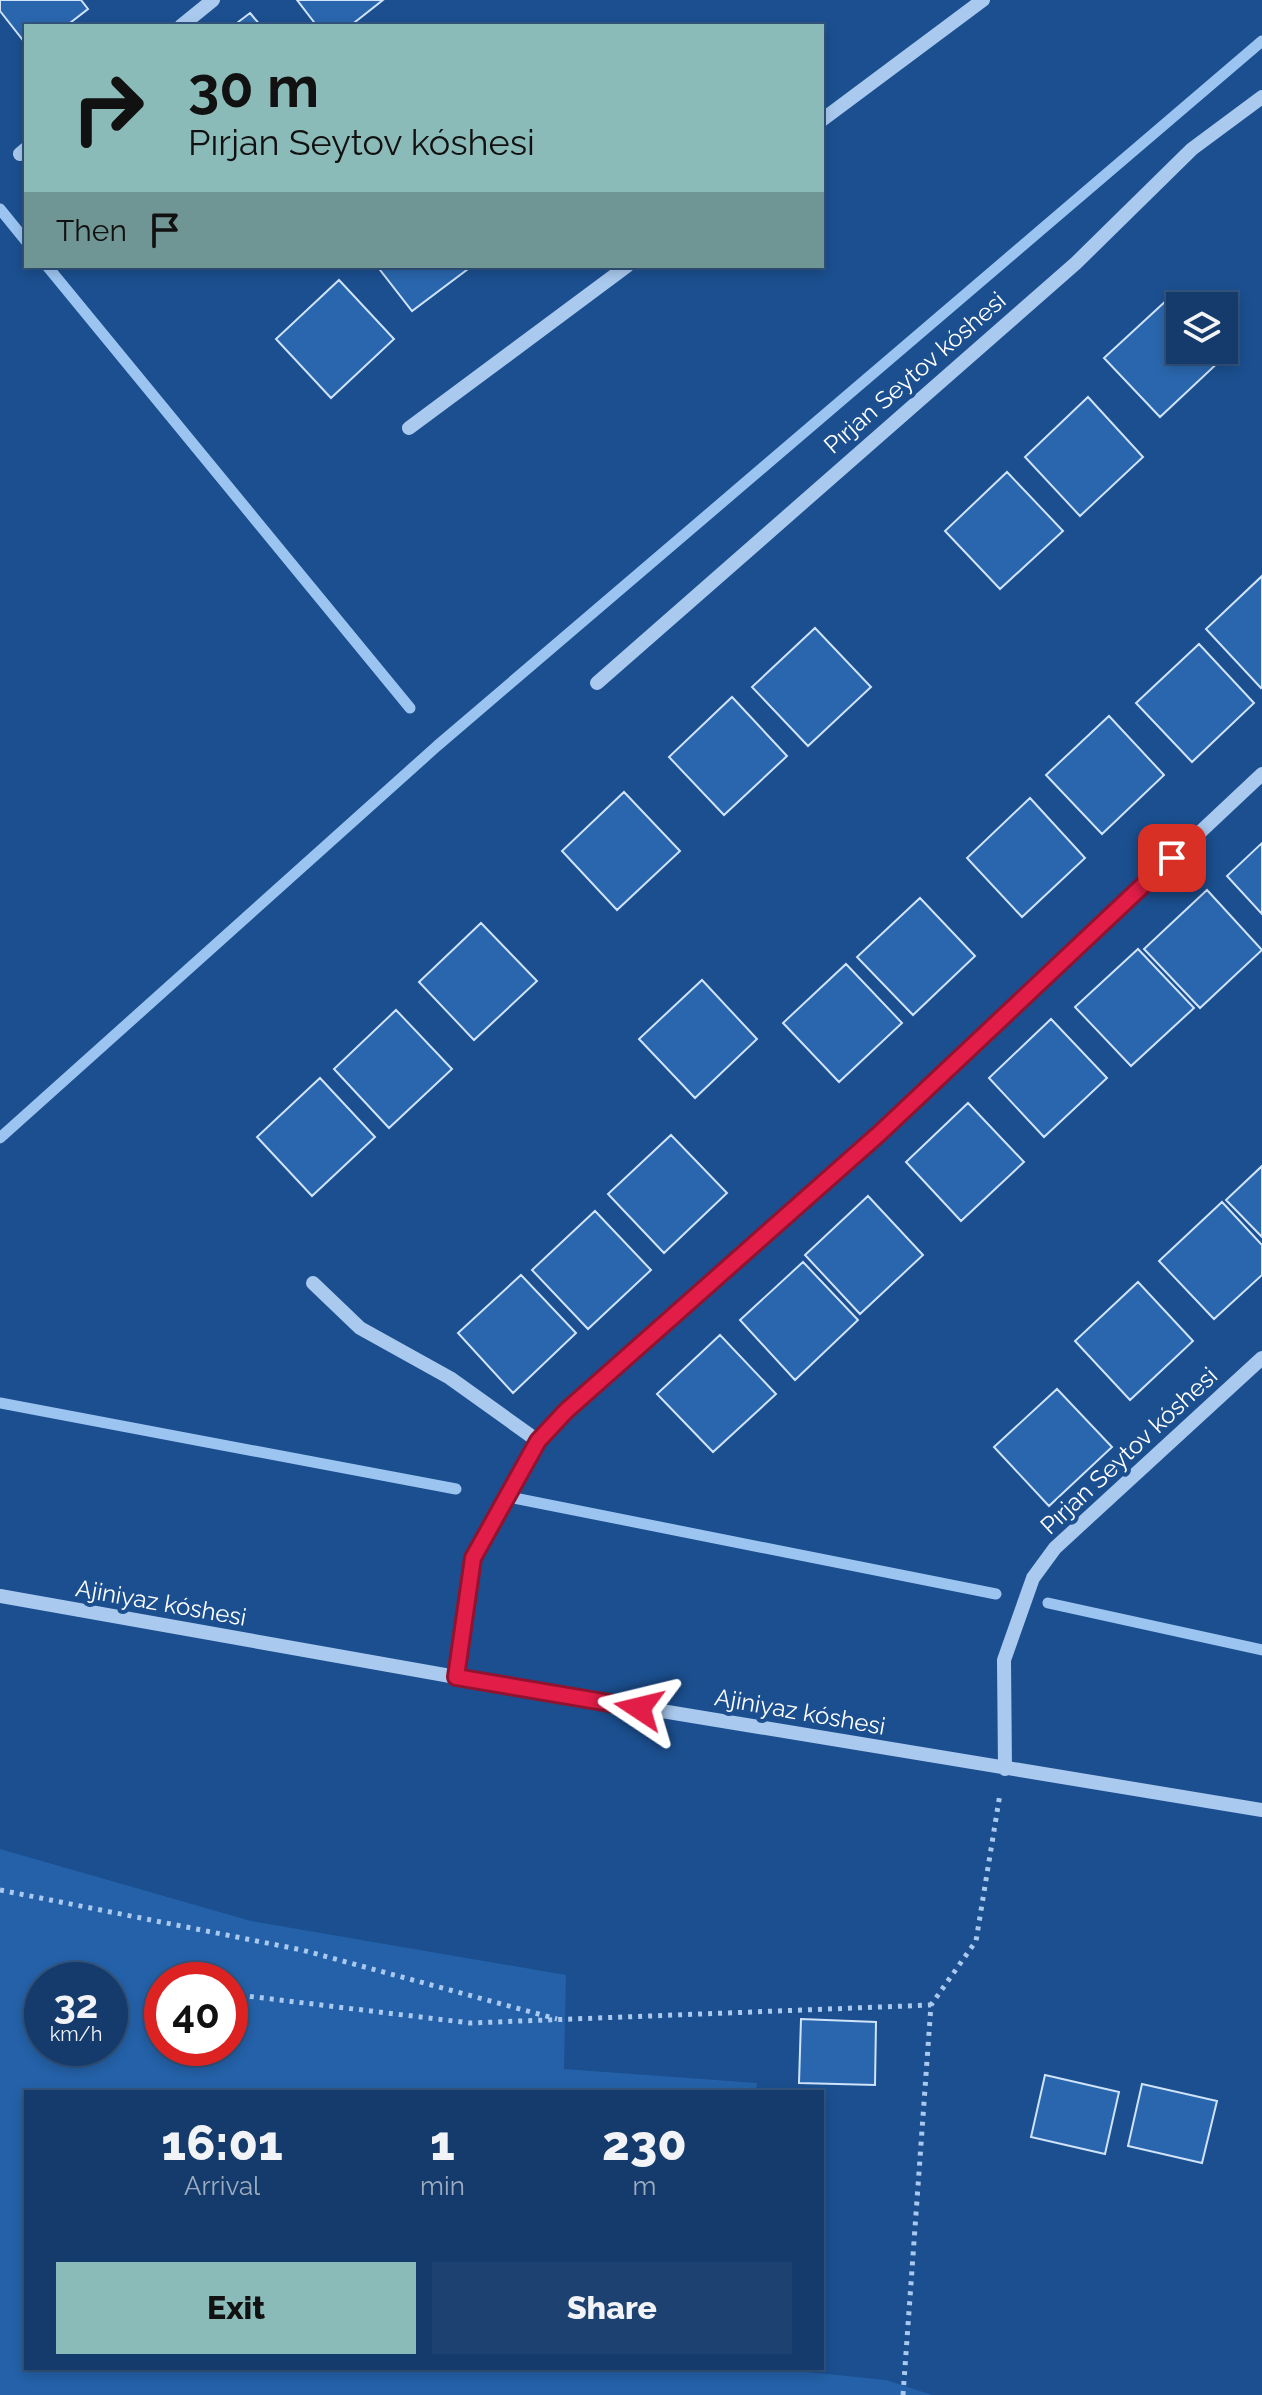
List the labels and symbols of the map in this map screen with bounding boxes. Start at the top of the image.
street label: Pırjan Seytov kóshesi [818,286,1011,459]
pin [1138,824,1206,892]
street label: Pırjan Seytov kóshesi [1034,1361,1223,1540]
street label: Ajiniyaz kóshesi [74,1573,249,1632]
position arrow [597,1666,681,1750]
street label: Ajiniyaz kóshesi [713,1682,888,1741]
speed limit sign: 40 [144,1962,248,2066]

